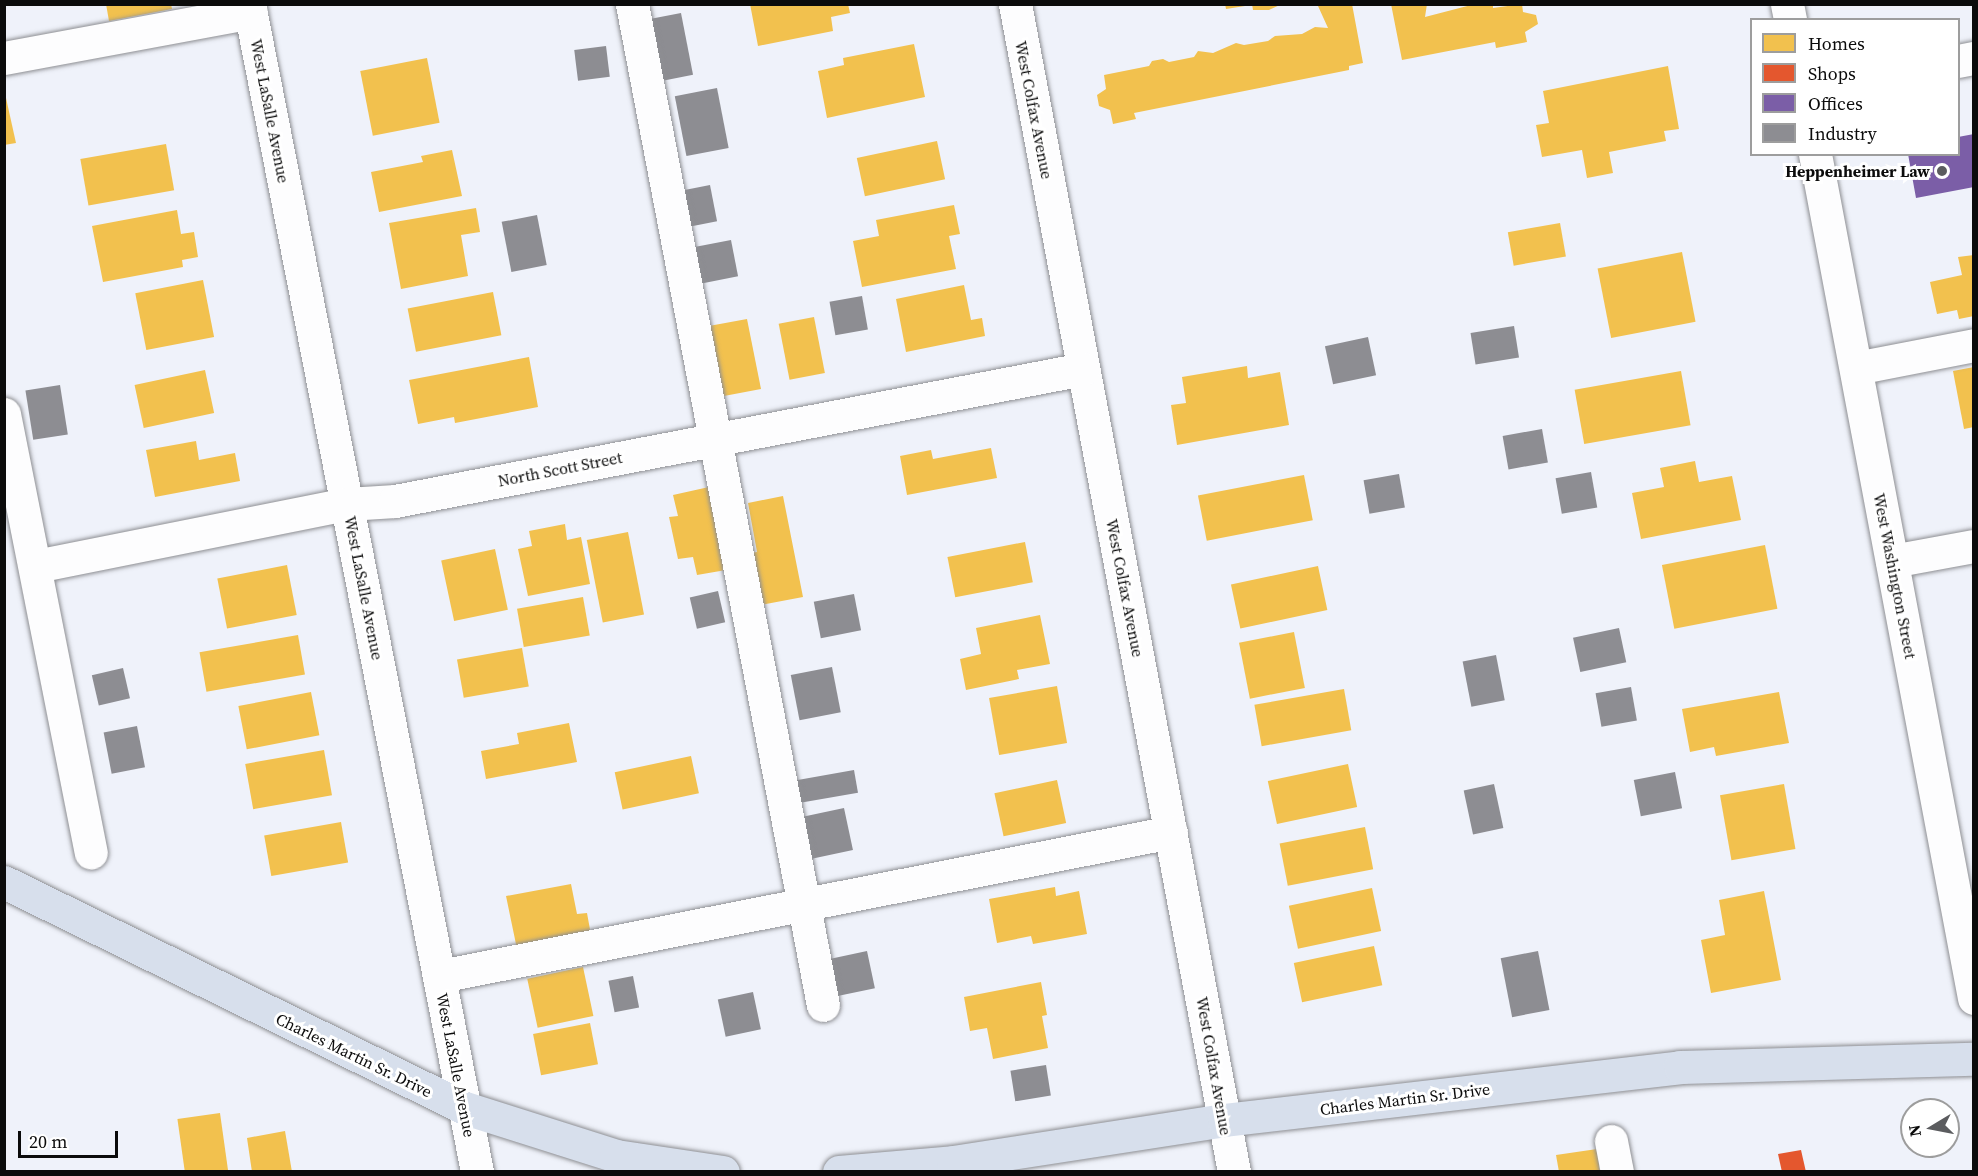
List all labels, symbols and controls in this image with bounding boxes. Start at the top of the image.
legend [1750,18,1960,156]
text: Homes [1808,31,1865,56]
street label: West LaSalle Avenue [247,37,293,185]
street label: West Colfax Avenue [1011,39,1057,181]
text: Shops [1808,61,1856,86]
text: Offices [1808,91,1863,116]
text: Industry [1808,121,1877,146]
place label: Heppenheimer Law [1785,161,1930,181]
marker: Heppenheimer Law [1935,164,1949,178]
street label: North Scott Street [496,448,624,490]
street label: West Washington Street [1869,491,1921,661]
street label: West LaSalle Avenue [341,514,387,662]
street label: West Colfax Avenue [1102,517,1148,659]
street label: West LaSalle Avenue [433,991,479,1139]
street label: West Colfax Avenue [1192,995,1236,1137]
street label: Charles Martin Sr. Drive [273,1009,435,1101]
street label: Charles Martin Sr. Drive [1319,1079,1491,1119]
north arrow [1900,1098,1960,1158]
scale bar [21,1119,122,1157]
text: N [1902,1123,1926,1138]
text: 20 m [29,1129,67,1154]

